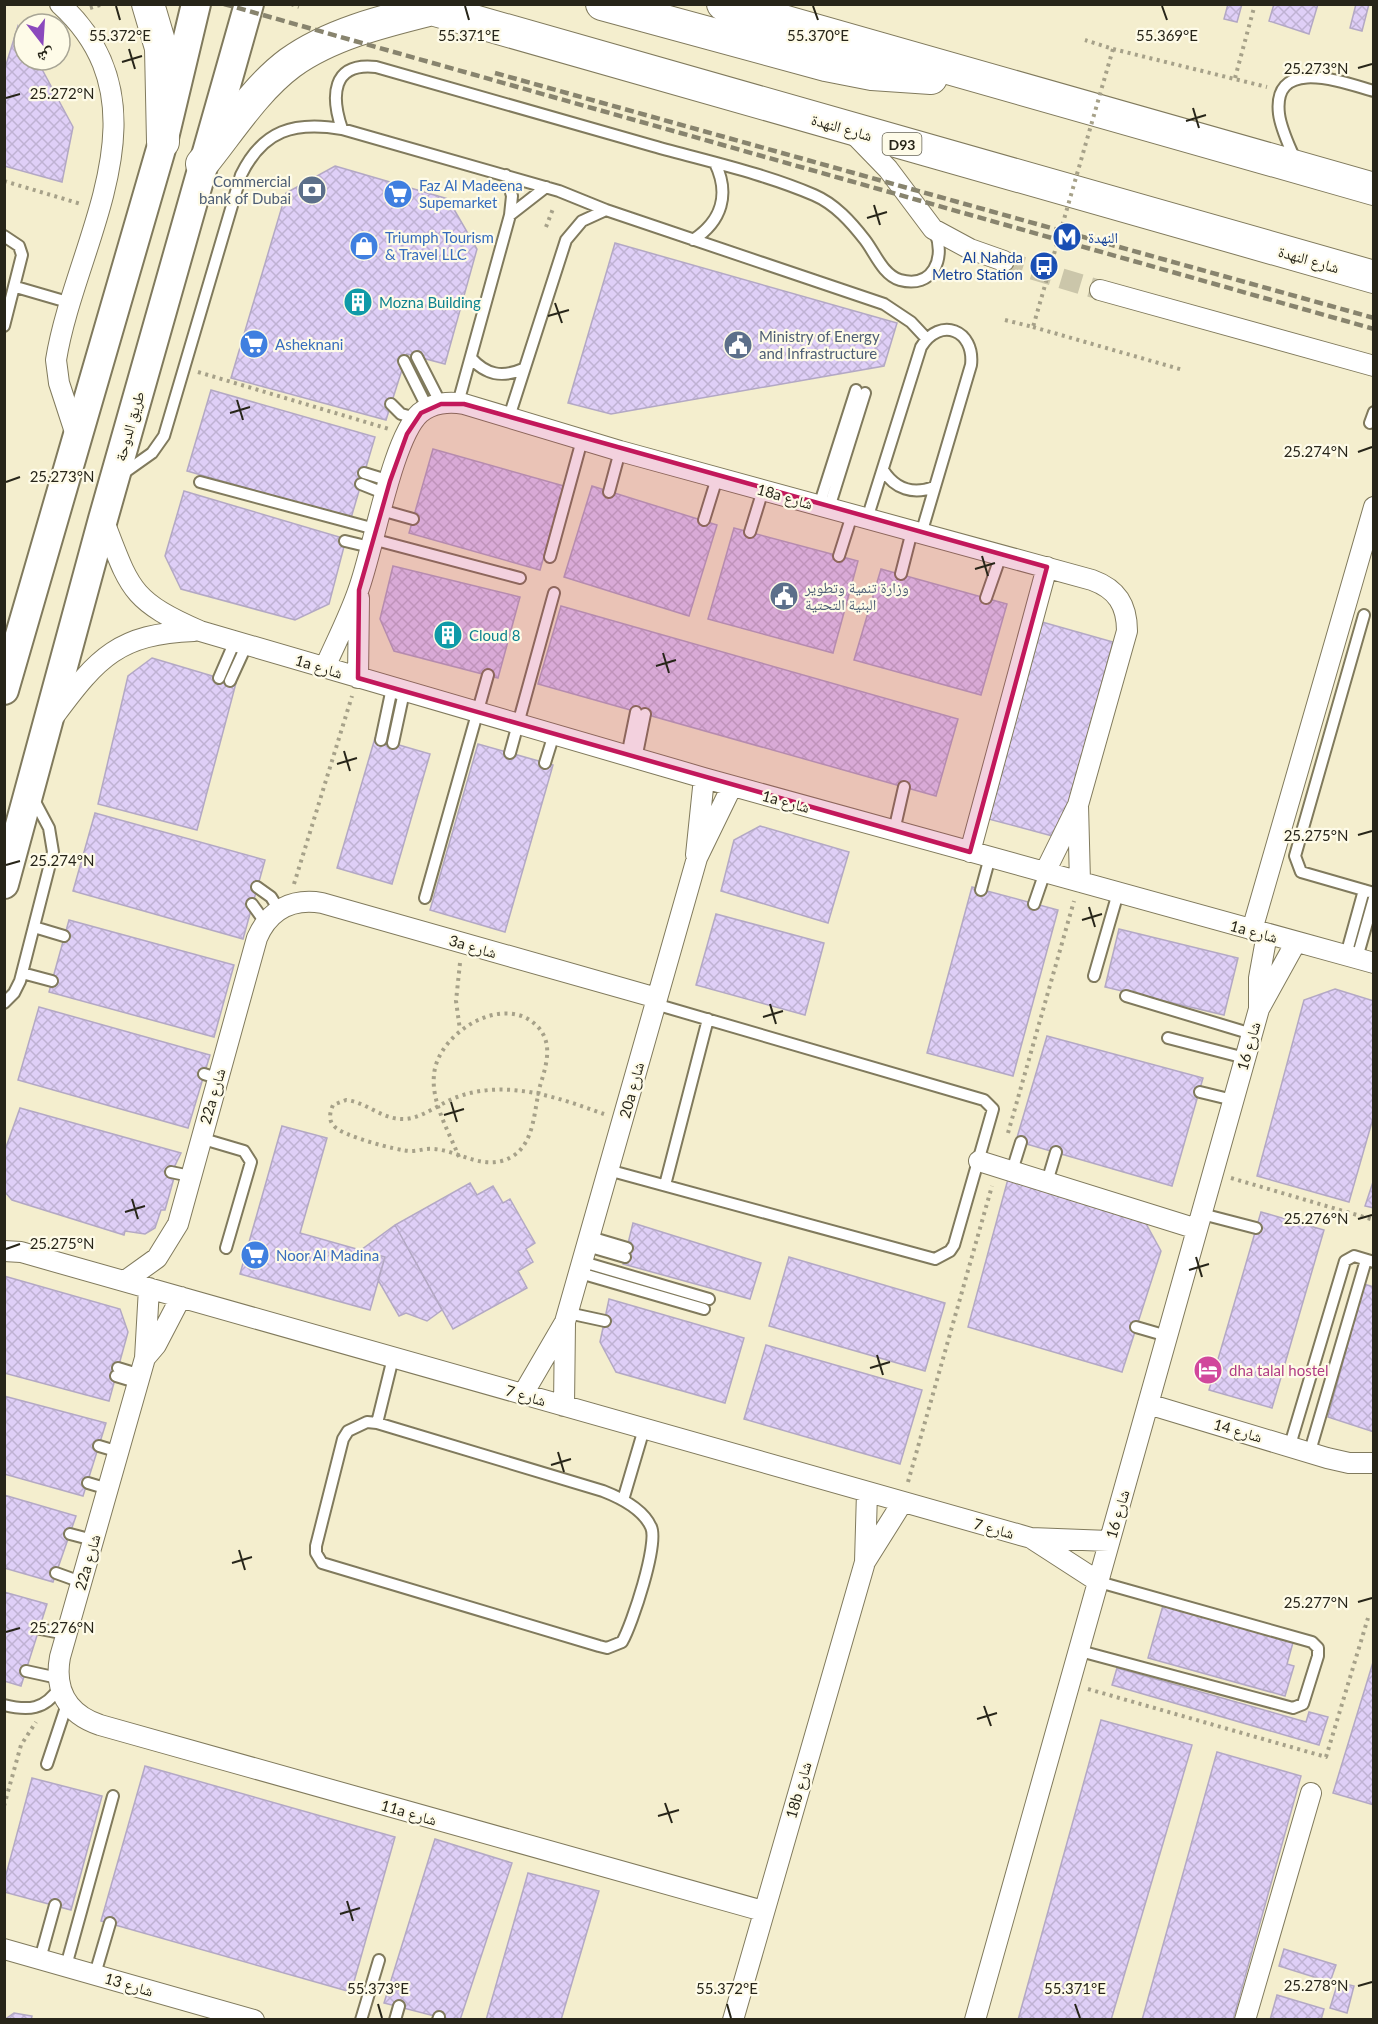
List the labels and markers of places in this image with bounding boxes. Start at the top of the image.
place label: Commercial bank of Dubai [199,172,291,207]
bank icon: Commercial bank of Dubai [296,174,328,206]
place label: Faz Al Madeena Supemarket [419,176,523,211]
supermarket icon: Faz Al Madeena Supemarket [382,178,414,210]
metro station icon: النهدة [1051,221,1083,253]
place label: Triumph Tourism & Travel LLC [385,228,494,263]
place label: النهدة [1088,228,1118,247]
shop icon: Triumph Tourism & Travel LLC [348,230,380,262]
place label: Al Nahda Metro Station [932,248,1023,283]
bus stop icon: Al Nahda Metro Station [1028,250,1060,282]
building icon: Mozna Building [342,286,374,318]
place label: Mozna Building [379,293,481,311]
place label: Ministry of Energy and Infrastructure [759,327,880,362]
supermarket icon: Asheknani [238,328,270,360]
public building icon: Ministry of Energy and Infrastructure [722,329,754,361]
place label: Asheknani [275,335,343,353]
place label: وزارة تنمية وتطوير البنية التحتية [804,578,909,613]
public building icon: وزارة تنمية وتطوير البنية التحتية [768,580,800,612]
building icon: Cloud 8 [432,619,464,651]
place label: Cloud 8 [469,626,520,644]
supermarket icon: Noor Al Madina [239,1239,271,1271]
place label: Noor Al Madina [276,1246,379,1264]
hotel icon: dha talal hostel [1192,1354,1224,1386]
place label: dha talal hostel [1229,1361,1328,1379]

